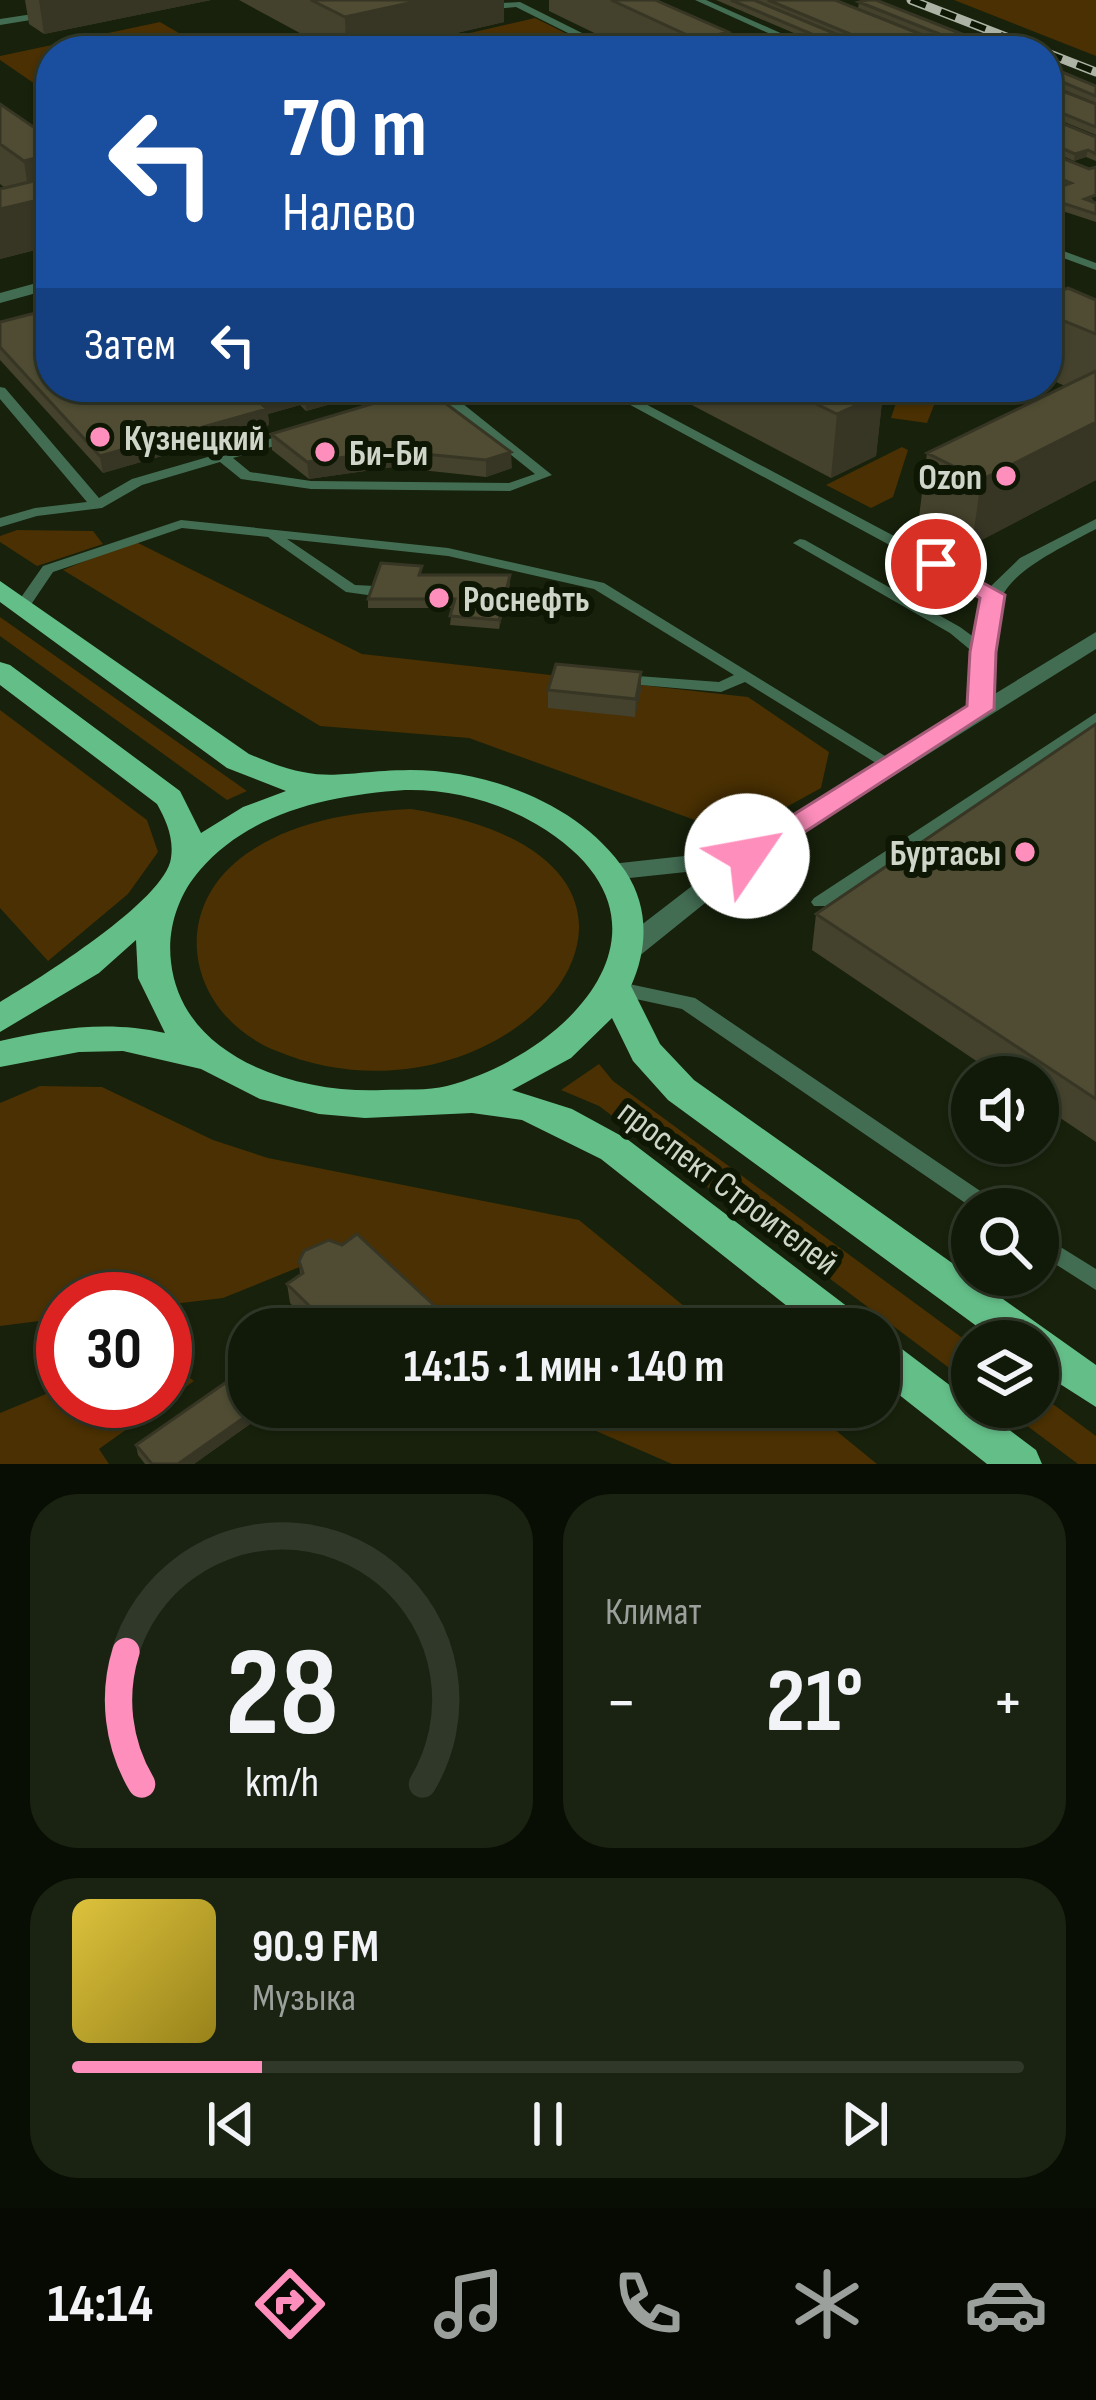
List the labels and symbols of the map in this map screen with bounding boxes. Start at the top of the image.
place label: Кузнецкий [124,418,264,461]
marker: Кузнецкий [87,424,113,450]
place label: Би-Би [349,433,428,476]
marker: Би-Би [312,439,338,465]
place label: Ozon [918,457,982,500]
marker: Ozon [993,463,1019,489]
pin [885,513,987,615]
place label: Роснефть [463,579,590,622]
marker: Роснефть [426,585,452,611]
position arrow [684,793,810,919]
place label: Буртасы [890,833,1001,876]
marker: Буртасы [1012,839,1038,865]
street label: проспект Строителей [609,1091,846,1285]
speed limit sign: 30 [36,1272,192,1428]

